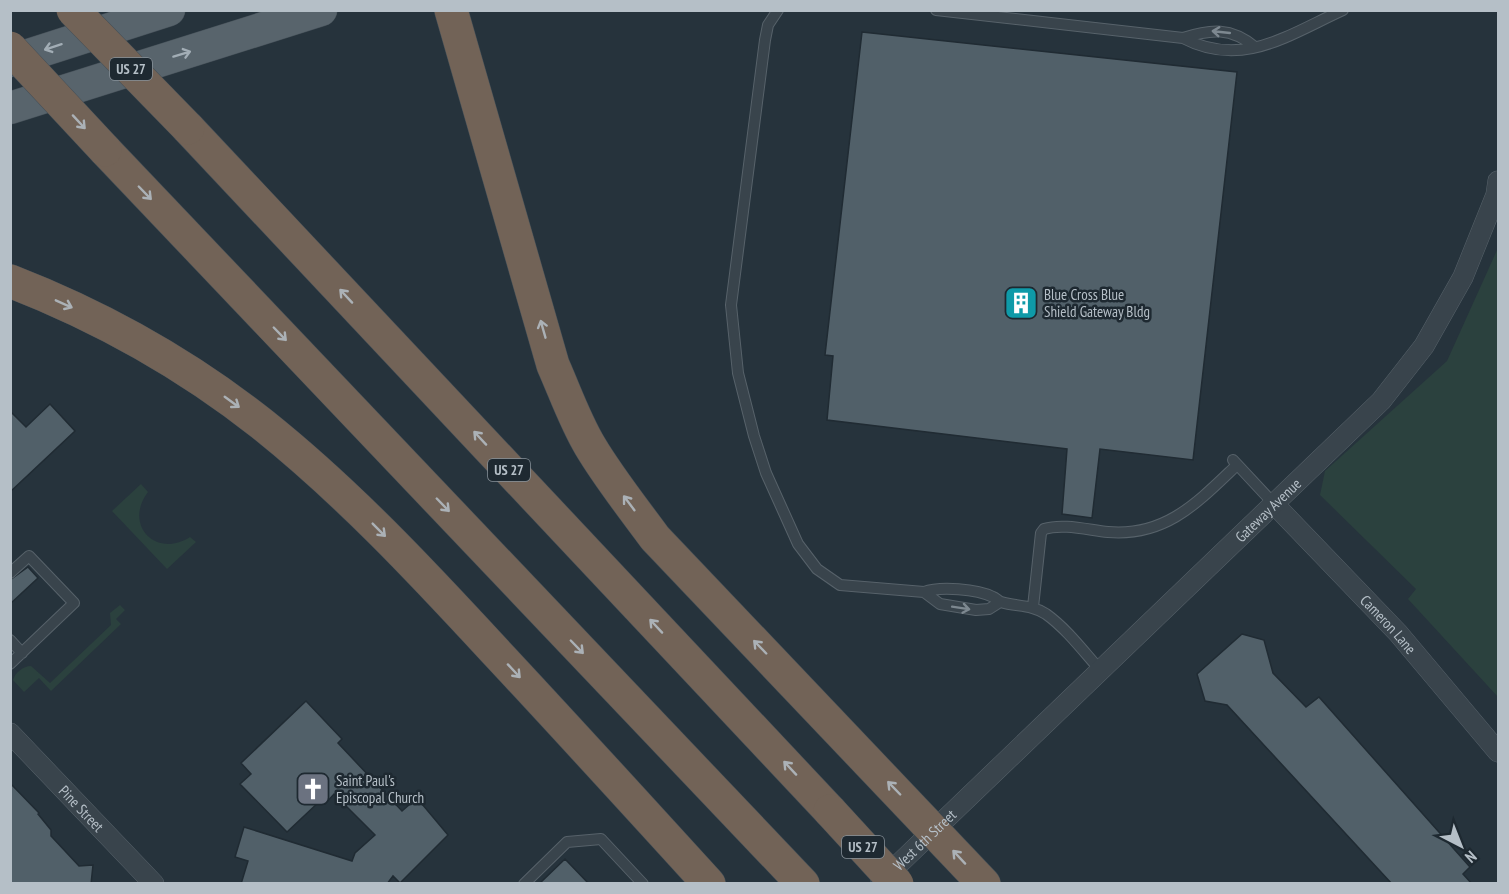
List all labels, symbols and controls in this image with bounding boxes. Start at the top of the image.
one-way arrow [1211,26,1231,37]
one-way arrow [44,43,63,54]
one-way arrow [172,48,191,59]
road number: US 27 [110,58,152,80]
one-way arrow [71,114,85,129]
one-way arrow [138,185,152,200]
building icon: Blue Cross Blue Shield Gateway Bldg [1003,285,1039,321]
place label: Blue Cross Blue Shield Gateway Bldg [1044,285,1150,321]
one-way arrow [339,289,353,304]
one-way arrow [54,299,73,310]
one-way arrow [537,320,548,339]
one-way arrow [272,326,287,341]
one-way arrow [224,396,240,408]
one-way arrow [472,431,487,446]
road number: US 27 [488,459,530,481]
street label: Gateway Avenue [1231,474,1305,546]
one-way arrow [622,495,635,511]
one-way arrow [436,498,450,513]
one-way arrow [371,523,386,538]
street label: Cameron Lane [1357,590,1421,657]
one-way arrow [951,602,971,613]
one-way arrow [649,619,663,634]
one-way arrow [570,639,585,654]
one-way arrow [752,639,767,654]
one-way arrow [507,663,521,678]
one-way arrow [783,761,797,776]
church icon: Saint Paul's Episcopal Church [295,771,331,807]
place label: Saint Paul's Episcopal Church [336,771,424,807]
one-way arrow [887,780,902,795]
street label: Pine Street [55,781,108,835]
street label: West 6th Street [889,805,960,874]
north arrow [1431,816,1491,876]
road number: US 27 [842,836,884,858]
text: N [1461,847,1481,867]
one-way arrow [953,850,967,865]

